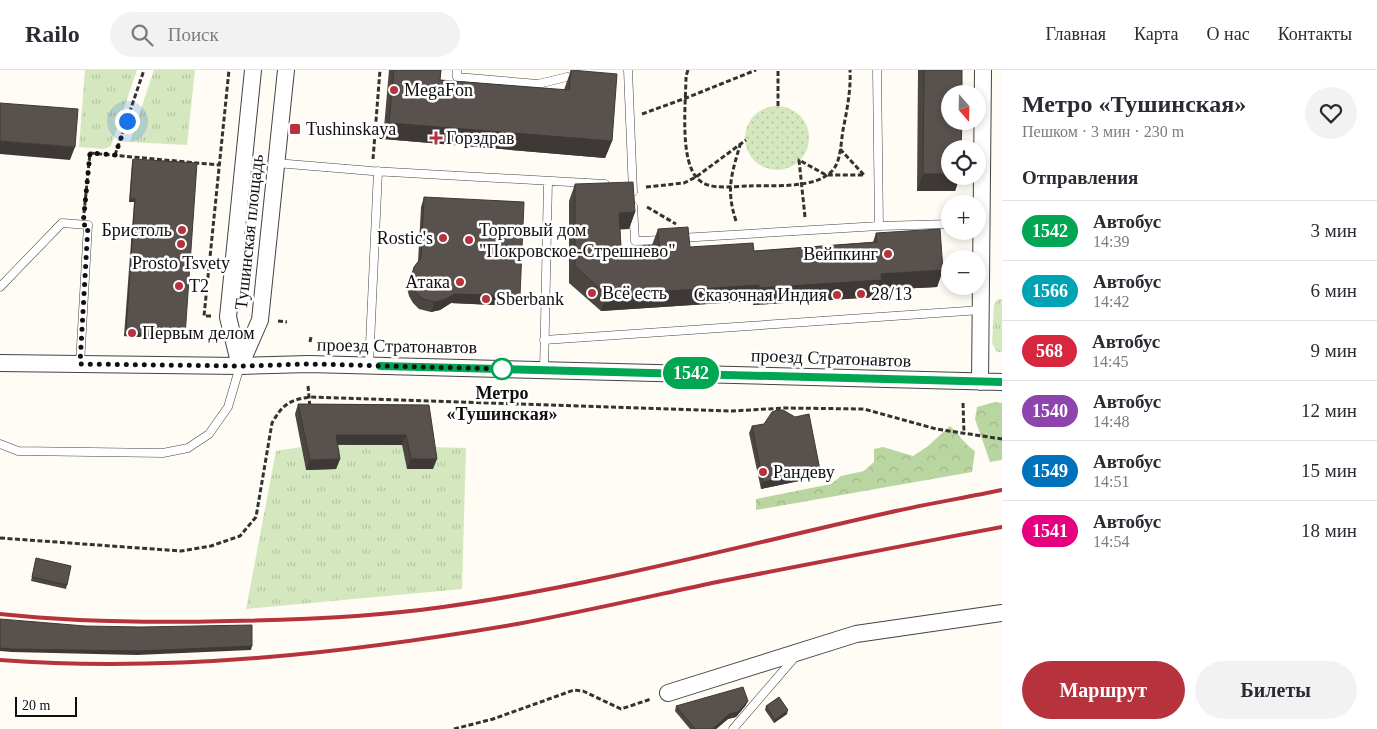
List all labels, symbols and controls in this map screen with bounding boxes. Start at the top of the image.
search box [110,12,460,57]
text: Railo [25,21,80,47]
icon: search [128,21,156,49]
text: Поиск [168,24,219,45]
text: Главная [1046,24,1106,44]
text: Карта [1134,24,1179,44]
text: О нас [1207,24,1250,44]
text: Контакты [1278,24,1352,44]
place label: MegaFon [404,80,473,100]
marker: MegaFon [388,84,400,96]
north arrow [941,85,986,130]
map controls [941,85,986,295]
button: heart [1305,87,1357,139]
text: Метро «Тушинская» [1022,91,1246,117]
your location [115,109,140,134]
place label: Tushinskaya [306,119,396,139]
marker: Tushinskaya [288,122,302,136]
text: Пешком · 3 мин · 230 m [1022,123,1184,140]
place label: Горздрав [446,128,514,148]
marker: Горздрав [430,132,442,144]
button: locate [941,140,986,185]
street label: Тушинская площадь [231,153,267,311]
text: Отправления [1022,167,1138,188]
button: + [941,195,986,240]
text: Автобус [1093,211,1161,232]
place label: Бристоль [101,220,172,240]
place label: Торговый дом "Покровское-Стрешнево" [479,220,676,261]
text: 3 мин [1310,220,1357,241]
text: 1542 [1032,221,1068,241]
marker: Бристоль [176,224,188,236]
place label: Rostic's [377,228,433,248]
marker: Rostic's [437,232,449,244]
text: 14:39 [1093,233,1129,250]
marker: Торговый дом "Покровское-Стрешнево" [463,234,475,246]
marker: Prosto Tsvety [175,238,187,250]
place label: Вейпкинг [803,244,878,264]
marker: Вейпкинг [882,248,894,260]
button: − [941,250,986,295]
place label: Prosto Tsvety [132,253,230,273]
text: Автобус [1093,271,1161,292]
place label: Атака [405,272,450,292]
place label: T2 [189,276,209,296]
marker: Атака [454,276,466,288]
marker: T2 [173,280,185,292]
text: 6 мин [1310,280,1357,301]
text: 1566 [1032,281,1068,301]
place label: Всё есть [602,283,667,303]
place label: 28/13 [871,284,912,304]
place label: Сказочная Индия [694,285,827,305]
marker: Всё есть [586,287,598,299]
marker: 28/13 [855,288,867,300]
place label: Sberbank [496,289,564,309]
marker: Сказочная Индия [831,289,843,301]
marker: Sberbank [480,293,492,305]
text: 14:42 [1093,293,1129,310]
place label: Первым делом [142,323,255,343]
marker: Первым делом [126,327,138,339]
text: Автобус [1092,331,1160,352]
street label: проезд Стратонавтов [317,335,477,357]
text: 9 мин [1310,340,1357,361]
text: 568 [1036,341,1063,361]
street label: проезд Стратонавтов [751,345,911,371]
text: 14:45 [1092,353,1128,370]
line badge: 1542 [656,357,726,389]
marker: Метро «Тушинская» [491,358,513,380]
text: 1542 [673,363,709,383]
place label: Метро «Тушинская» [447,383,557,424]
text: Автобус [1093,391,1161,412]
text: 12 мин [1301,400,1357,421]
text: 1540 [1032,401,1068,421]
text: 14:48 [1093,413,1129,430]
text: Автобус [1093,451,1161,472]
text: 15 мин [1301,460,1357,481]
text: 1549 [1032,461,1068,481]
place label: Рандеву [773,462,835,482]
marker: Рандеву [757,466,769,478]
text: 14:51 [1093,473,1129,490]
text: Автобус [1093,511,1161,532]
text: 18 мин [1301,520,1357,541]
text: 1541 [1032,521,1068,541]
text: 14:54 [1093,533,1129,550]
button: Маршрут [1022,661,1185,719]
button: Билеты [1195,661,1357,719]
scale bar [15,694,78,717]
text: 20 m [22,698,50,713]

